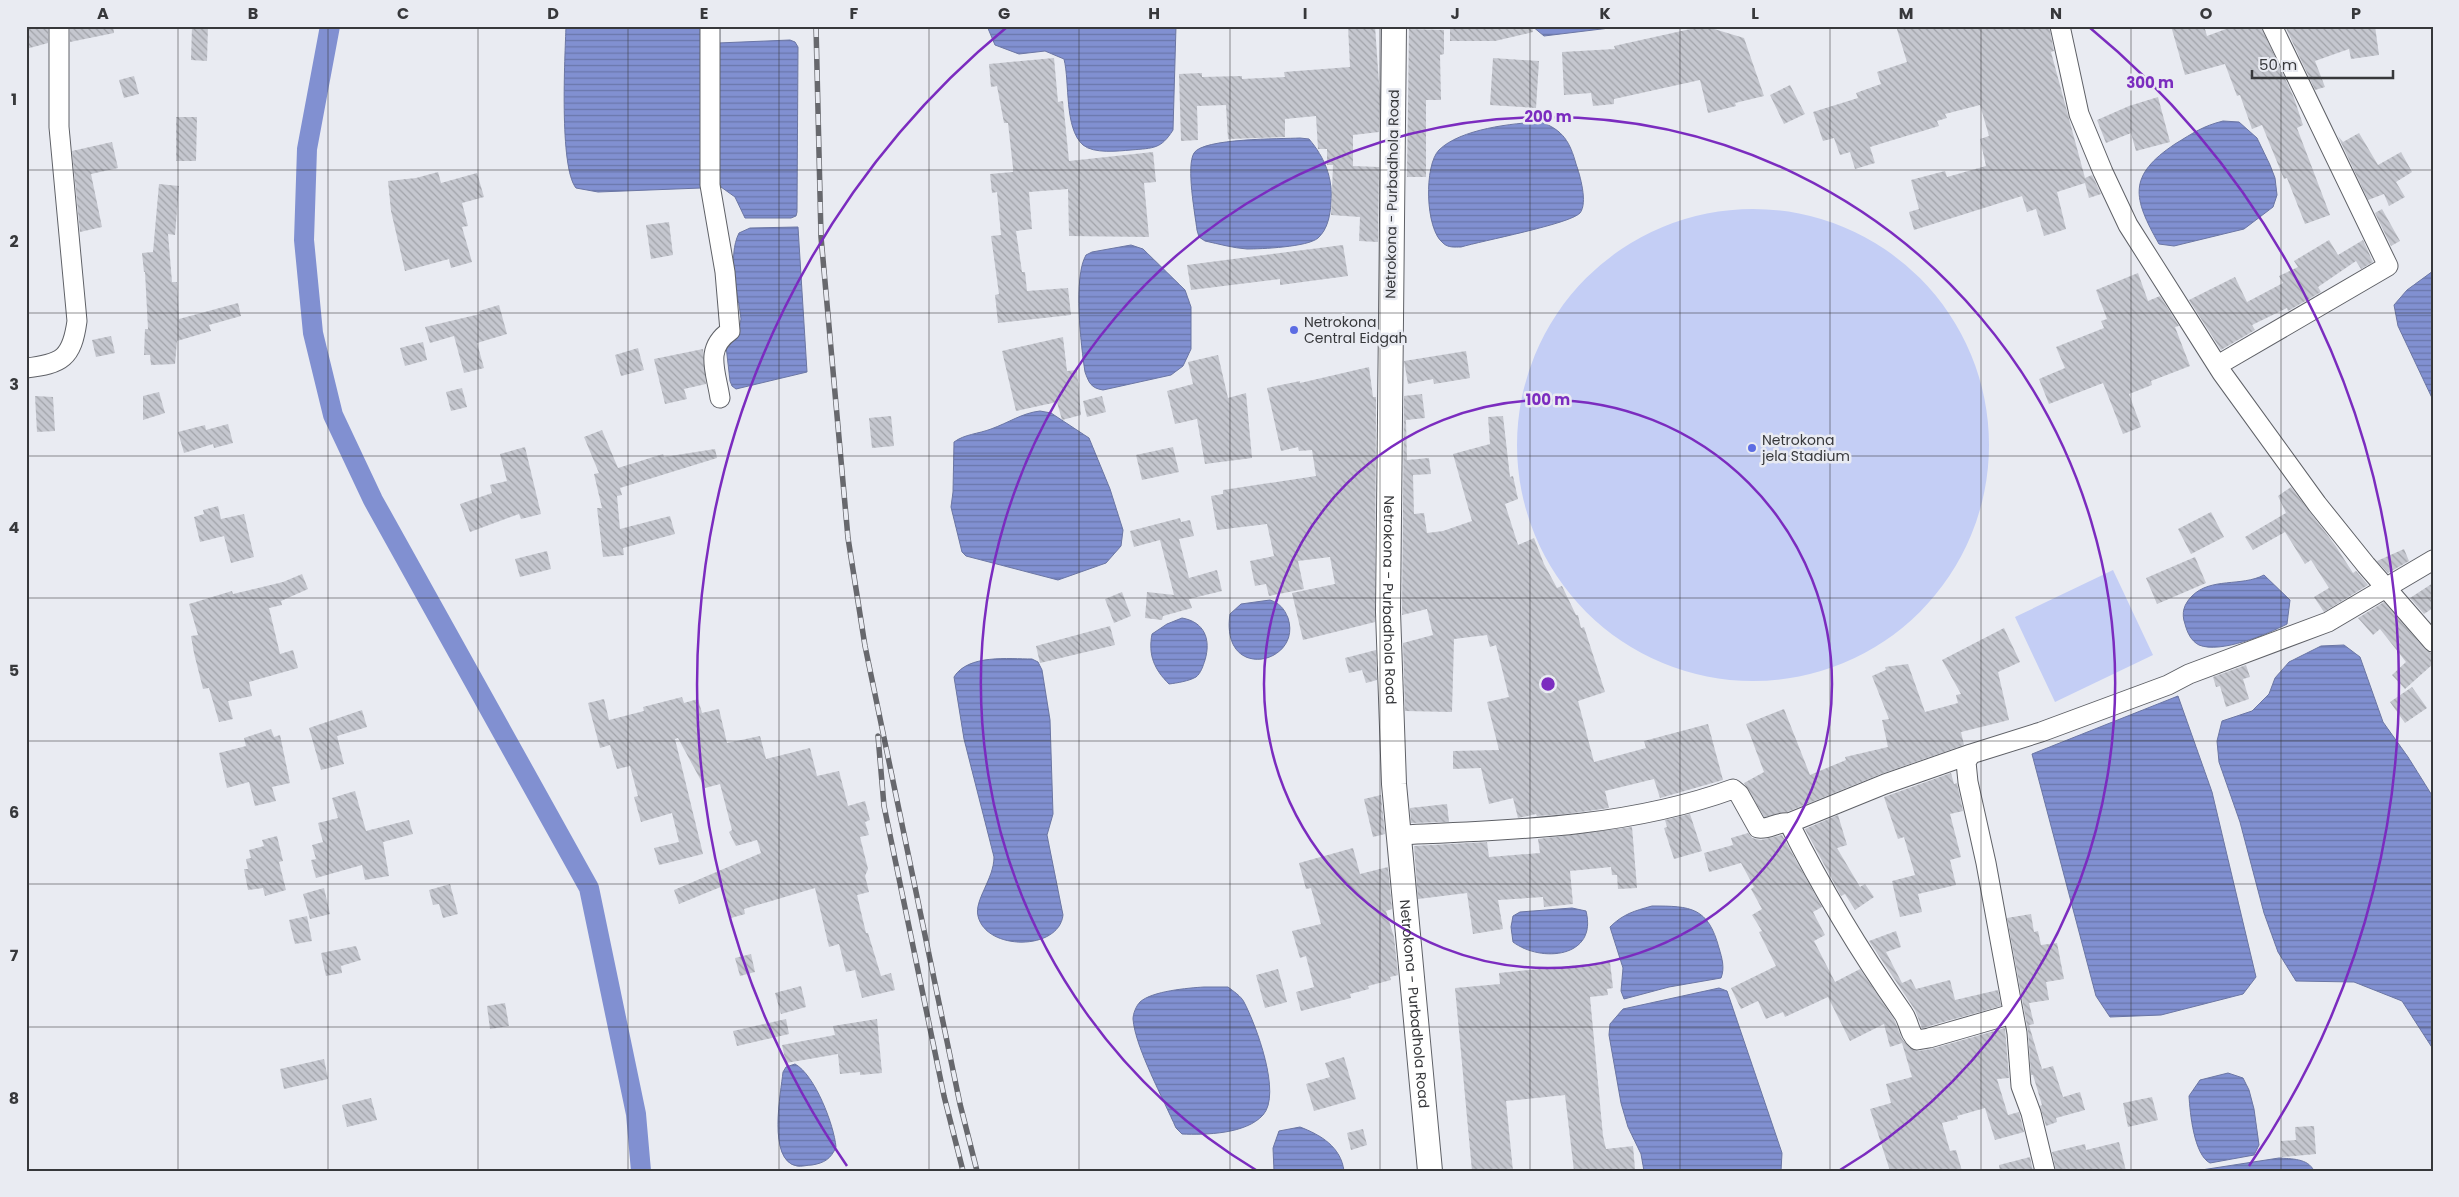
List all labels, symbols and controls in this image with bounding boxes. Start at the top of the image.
text: A [97,2,109,25]
text: B [248,2,258,25]
text: C [397,2,409,25]
text: D [547,2,559,25]
text: E [700,2,708,25]
text: F [850,2,859,25]
text: G [998,2,1010,25]
text: H [1148,2,1160,25]
text: I [1303,2,1307,25]
text: J [1450,2,1460,25]
text: K [1599,2,1611,25]
text: L [1751,2,1759,25]
text: M [1899,2,1913,25]
text: N [2050,2,2062,25]
text: O [2200,2,2213,25]
text: P [2351,2,2361,25]
scale bar [2252,48,2393,80]
text: 50 m [2259,54,2297,75]
text: 300 m [2126,72,2174,93]
text: 1 [11,88,17,111]
street label: Netrokona - Purbadhola Road [1380,89,1404,299]
text: 200 m [1524,106,1572,127]
text: 2 [9,230,19,253]
place label: Netrokona Central Eidgah [1304,312,1407,348]
marker: Netrokona Central Eidgah [1288,324,1300,336]
text: 3 [9,373,19,396]
text: 100 m [1526,389,1570,410]
place label: Netrokona jela Stadium [1761,430,1850,466]
marker: Netrokona jela Stadium [1746,442,1758,454]
street label: Netrokona - Purbadhola Road [1378,495,1401,705]
text: 4 [9,516,20,539]
text: 5 [9,659,19,682]
centre of rings [1539,675,1557,693]
text: 6 [9,801,19,824]
street label: Netrokona - Purbadhola Road [1395,899,1434,1109]
text: 7 [10,944,19,967]
text: 8 [9,1087,19,1110]

